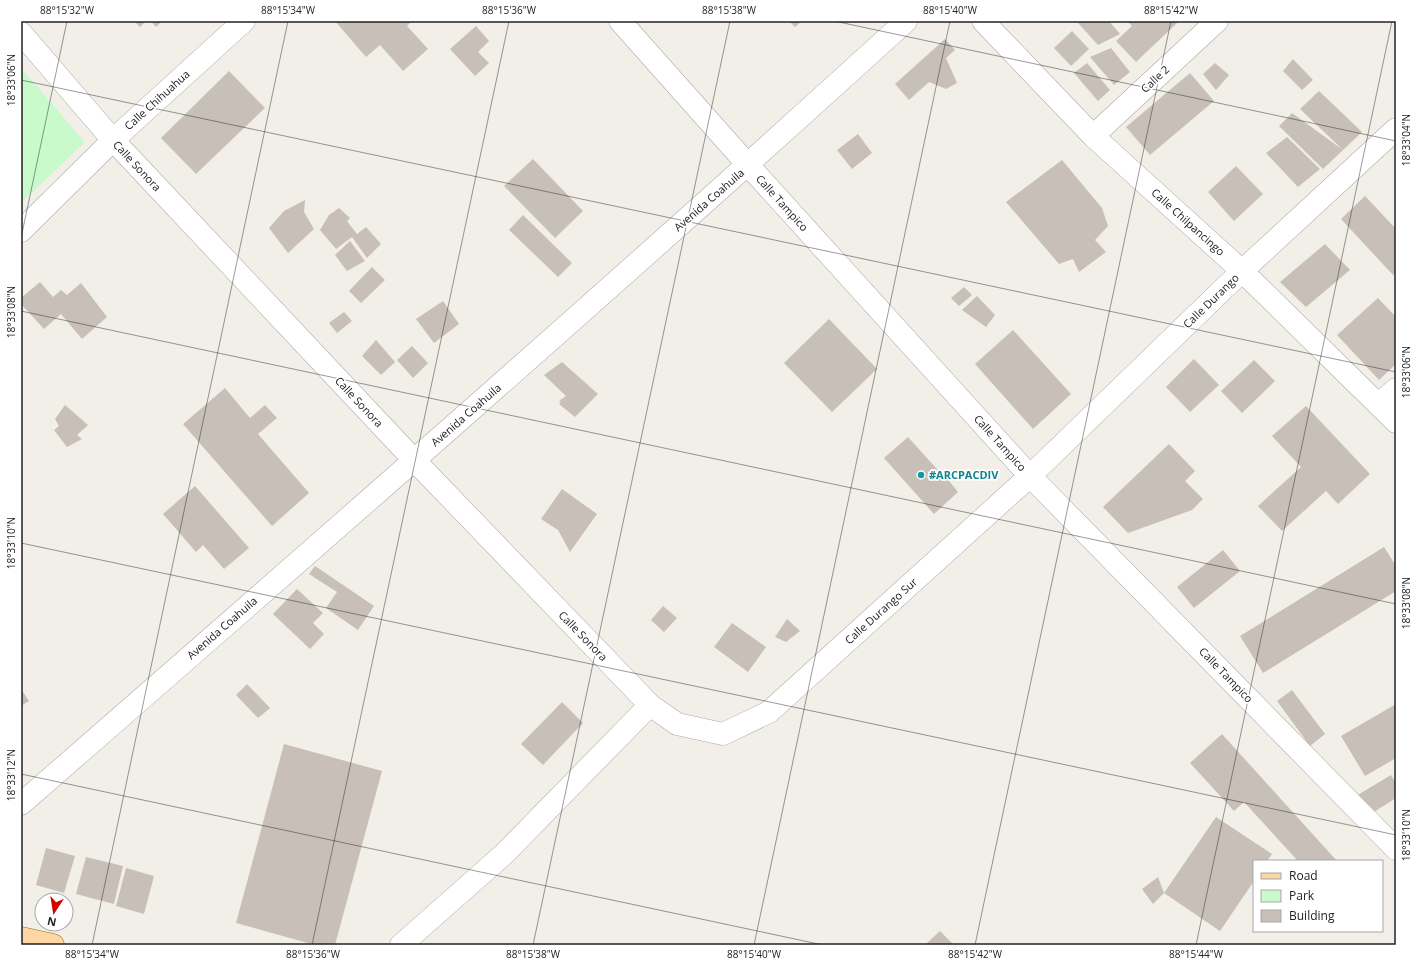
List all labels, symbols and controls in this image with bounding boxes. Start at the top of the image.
text: 88°15'32"W [40,3,95,17]
text: 88°15'34"W [261,3,316,17]
text: 88°15'36"W [482,3,537,17]
text: 88°15'38"W [702,3,757,17]
text: 88°15'40"W [923,3,978,17]
text: 88°15'42"W [1144,3,1199,17]
text: 18°33'06"N [4,54,18,106]
street label: Calle 2 [1137,62,1172,96]
street label: Calle Chihuahua [121,66,193,133]
text: 18°33'04"N [1399,114,1413,166]
street label: Calle Sonora [110,137,165,194]
street label: Avenida Coahuila [670,165,747,234]
street label: Calle Tampico [753,171,812,234]
street label: Calle Chilpancingo [1148,185,1229,259]
street label: Calle Durango [1179,270,1242,331]
text: 18°33'08"N [4,286,18,338]
text: 18°33'06"N [1399,346,1413,398]
street label: Calle Sonora [332,373,387,430]
street label: Avenida Coahuila [427,380,504,449]
street label: Calle Tampico [971,411,1030,474]
place label: #ARCPACDIV [929,467,999,482]
marker: #ARCPACDIV [916,470,926,480]
text: 18°33'10"N [4,517,18,569]
street label: Calle Durango Sur [841,574,920,647]
text: 18°33'08"N [1399,577,1413,629]
street label: Avenida Coahuila [183,593,260,662]
street label: Calle Sonora [556,607,611,664]
street label: Calle Tampico [1196,644,1257,706]
text: 18°33'12"N [4,749,18,801]
text: 18°33'10"N [1399,809,1413,861]
legend [1253,860,1383,932]
text: Road [1289,867,1318,884]
text: Park [1289,887,1315,904]
north arrow [34,892,74,932]
text: Building [1289,907,1335,924]
text: N [46,914,58,931]
text: 88°15'34"W [65,947,120,961]
text: 88°15'36"W [286,947,341,961]
text: 88°15'38"W [506,947,561,961]
text: 88°15'40"W [727,947,782,961]
text: 88°15'42"W [948,947,1003,961]
text: 88°15'44"W [1169,947,1224,961]

